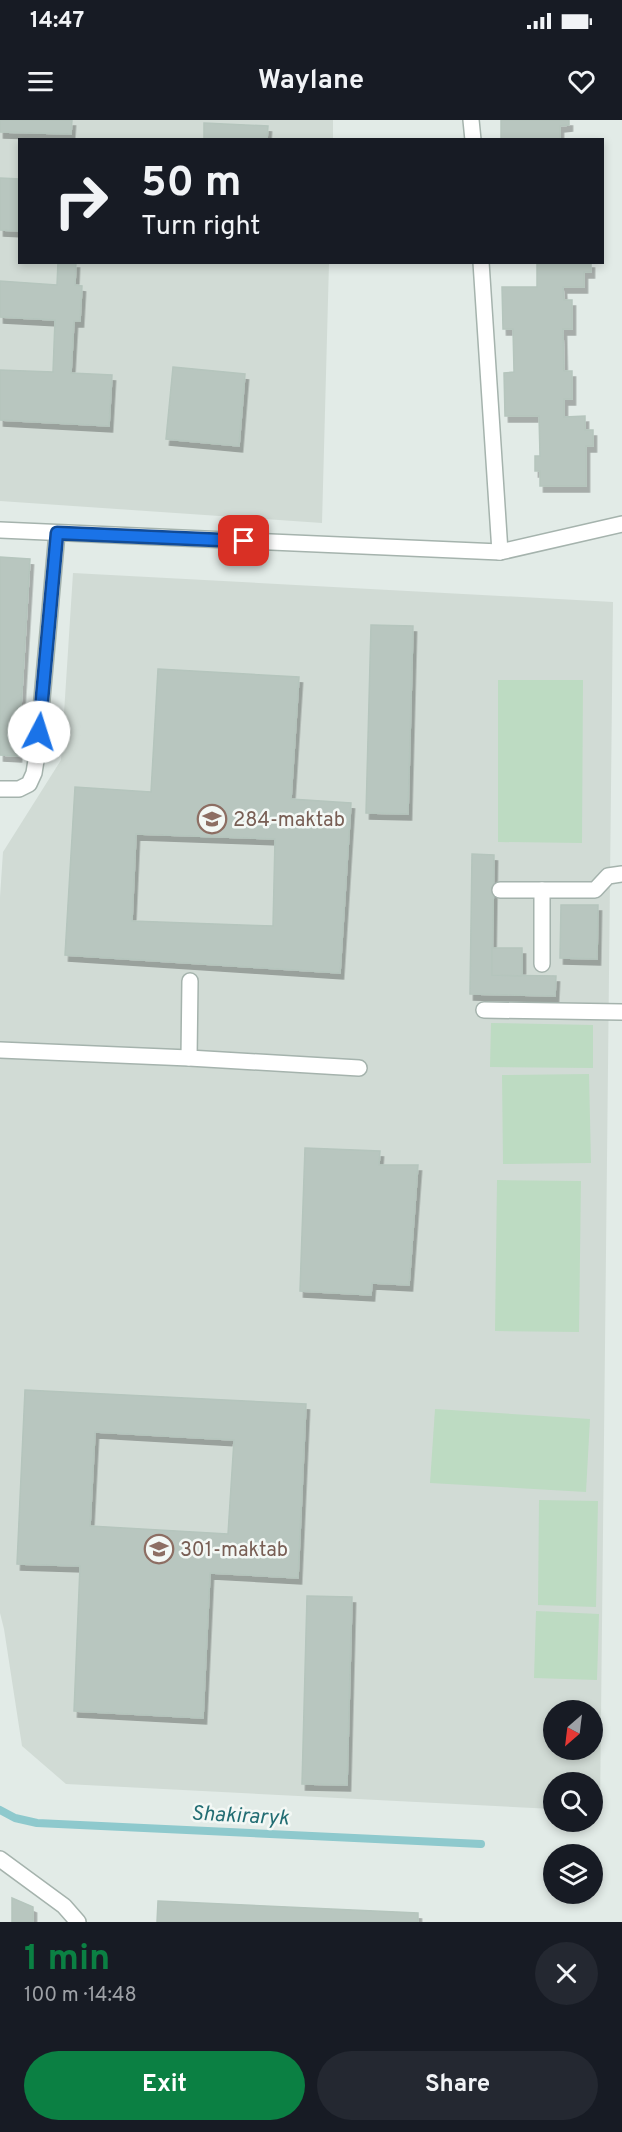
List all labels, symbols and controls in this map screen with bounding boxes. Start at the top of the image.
text: 14:47 [30,8,84,35]
text: Waylane [258,64,364,98]
icon: menu [24,65,57,98]
icon: heart [565,65,598,98]
text: 50 m [141,158,242,211]
icon: right [42,162,120,240]
text: Turn right [141,210,260,244]
pin [218,515,269,566]
icon: arrive [227,524,260,557]
position arrow [7,700,71,764]
school or university icon: 284-maktab [196,803,228,835]
place label: 284-maktab [233,808,345,834]
school or university icon: 301-maktab [143,1533,175,1565]
place label: 301-maktab [180,1538,288,1564]
north arrow [543,1700,603,1760]
map controls [543,1700,603,1904]
button: search [543,1772,603,1832]
water label: Shakiraryk [190,1800,290,1833]
button: layers [543,1844,603,1904]
text: 1 min [24,1937,110,1983]
button: close [535,1942,598,2005]
text: 100 m · 14:48 [24,1983,137,2009]
button: Exit [24,2051,305,2120]
button: Share [317,2051,598,2120]

